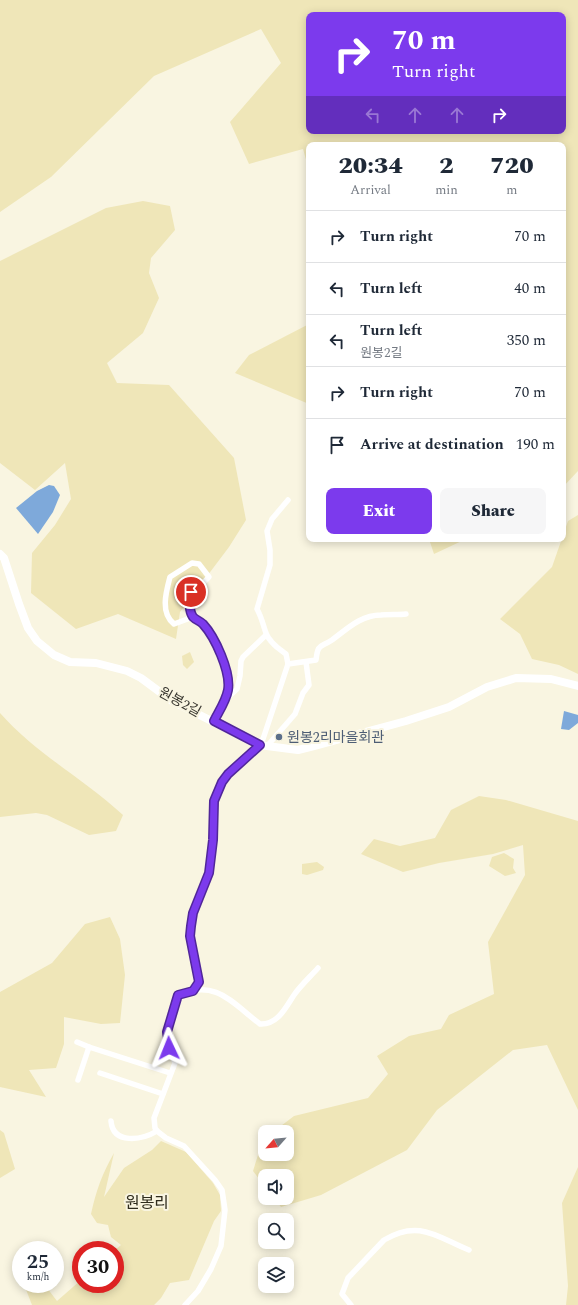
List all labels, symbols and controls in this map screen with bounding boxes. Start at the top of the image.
text: 70 m [392,19,456,62]
icon: right [326,28,378,80]
text: Turn right [392,58,475,85]
icon: left [362,104,384,126]
icon: ahead [404,104,426,126]
icon: ahead [446,104,468,126]
icon: right [488,104,510,126]
text: 20:34 [338,148,403,184]
text: 2 [439,148,454,184]
text: 720 [490,148,534,184]
text: Arrival [350,180,391,200]
text: min [435,180,458,200]
text: m [506,180,518,200]
text: Turn right [360,225,433,248]
text: 70 m [514,225,546,248]
icon: right [326,226,348,248]
text: Turn left [360,277,422,300]
text: 40 m [514,277,546,300]
icon: left [326,278,348,300]
text: Turn left [360,319,422,342]
text: 350 m [507,329,546,352]
icon: left [326,330,348,352]
text: 원봉2길 [360,343,402,363]
text: Turn right [360,381,433,404]
text: 70 m [514,381,546,404]
icon: right [326,382,348,404]
text: Arrive at destination [360,433,504,456]
text: 190 m [516,433,555,456]
icon: arrive [326,434,348,456]
button: Exit [326,488,432,534]
button: Share [440,488,546,534]
pin [174,575,208,609]
icon: arrive [180,581,202,603]
street label: 원봉2길 [155,682,205,722]
place label: 원봉2리마을회관 [287,727,384,748]
marker: 원봉2리마을회관 [274,732,284,742]
position arrow [148,1027,190,1069]
north arrow [258,1125,294,1161]
map controls [258,1125,294,1293]
button: sound [258,1169,294,1205]
district label: 원봉리 [125,1191,169,1215]
button: search [258,1213,294,1249]
speed limit sign: 30 [72,1241,124,1293]
text: 25 [27,1247,49,1277]
button: layers [258,1257,294,1293]
text: km/h [27,1269,49,1285]

